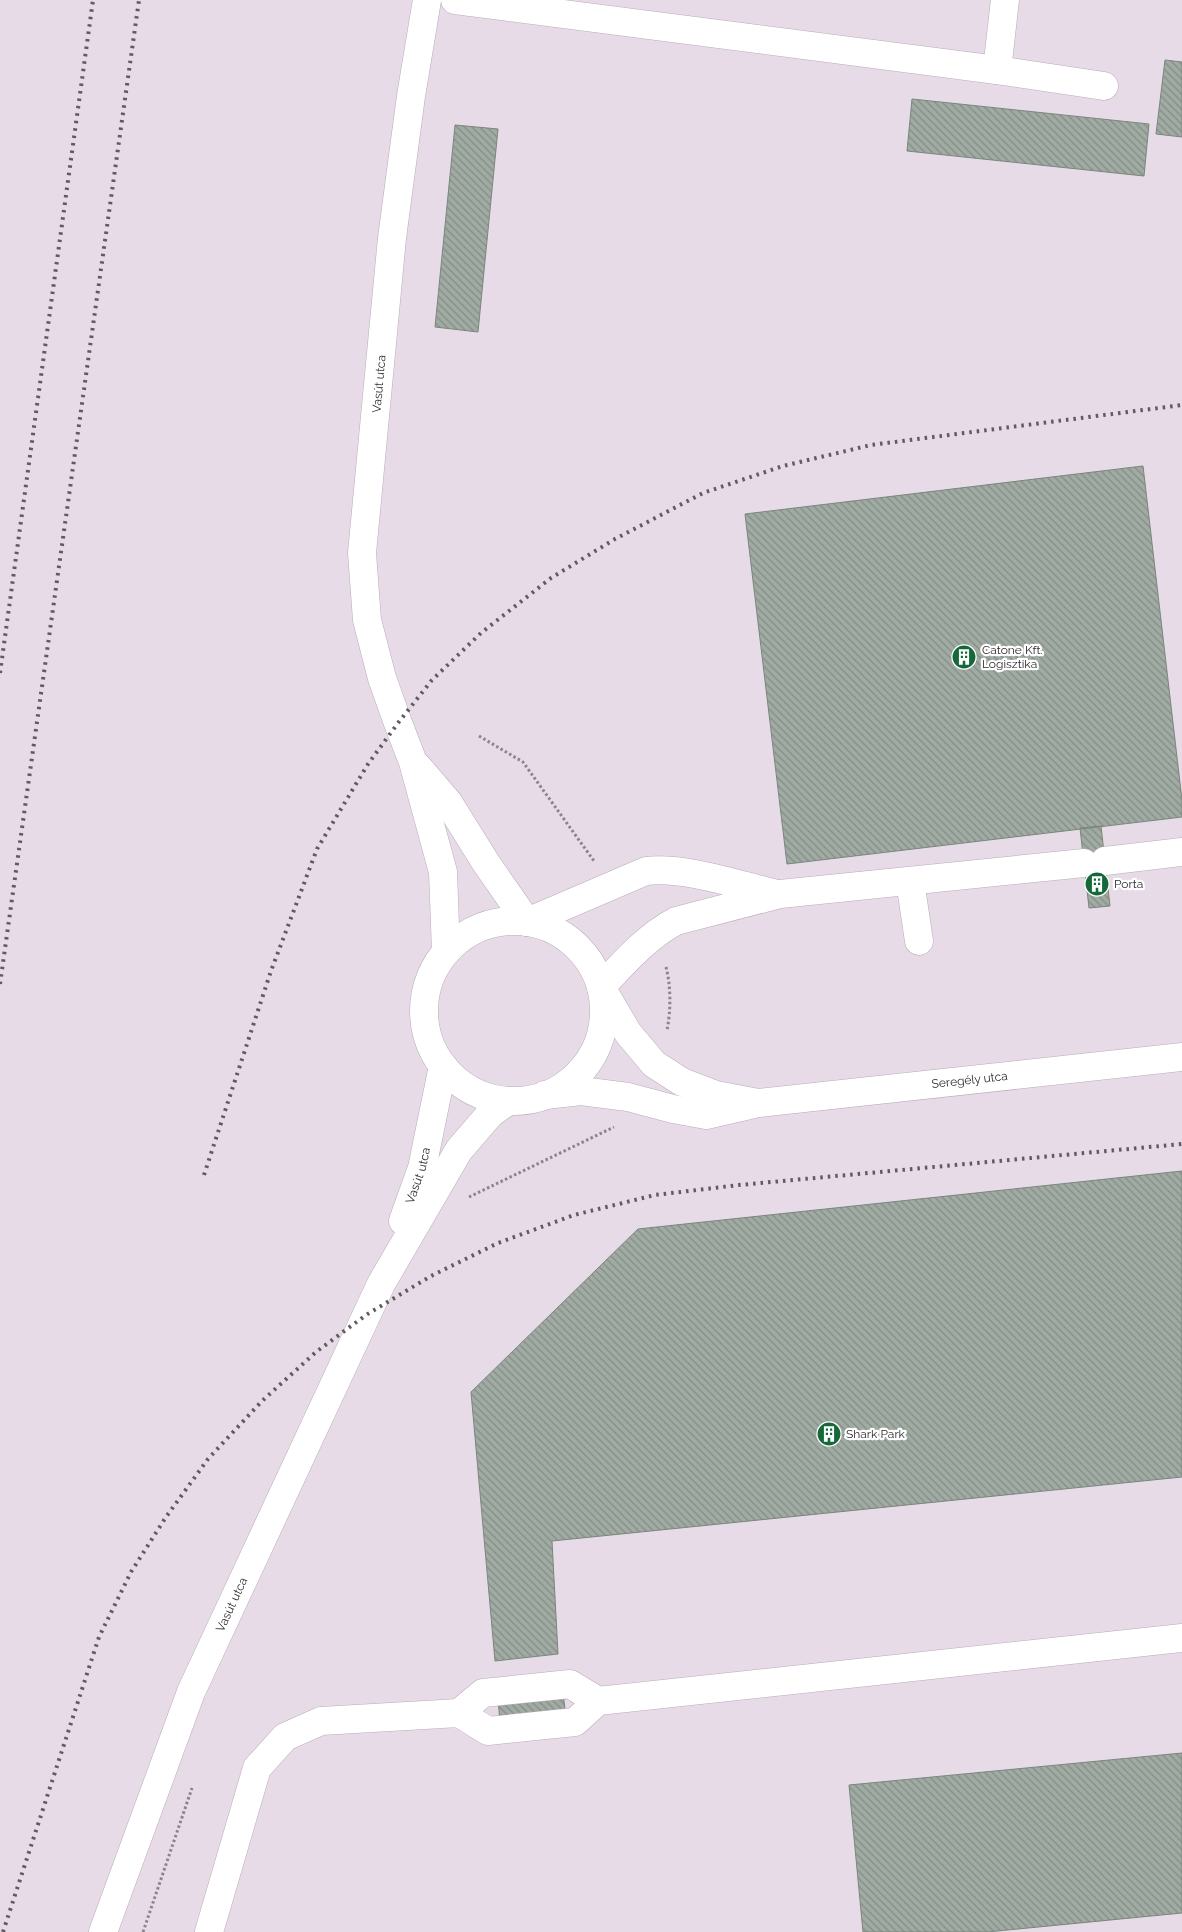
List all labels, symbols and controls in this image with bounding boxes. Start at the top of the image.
street label: Vasút utca [369,354,389,414]
place label: Catone Kft. Logisztika [982,643,1043,671]
building icon: Catone Kft. Logisztika [951,644,977,670]
building icon: Porta [1084,871,1110,897]
place label: Porta [1114,877,1143,891]
street label: Seregély utca [931,1069,1008,1091]
street label: Vasút utca [403,1146,433,1206]
building icon: Shark Park [816,1421,842,1447]
place label: Shark Park [846,1427,906,1441]
street label: Vasút utca [213,1575,250,1634]

